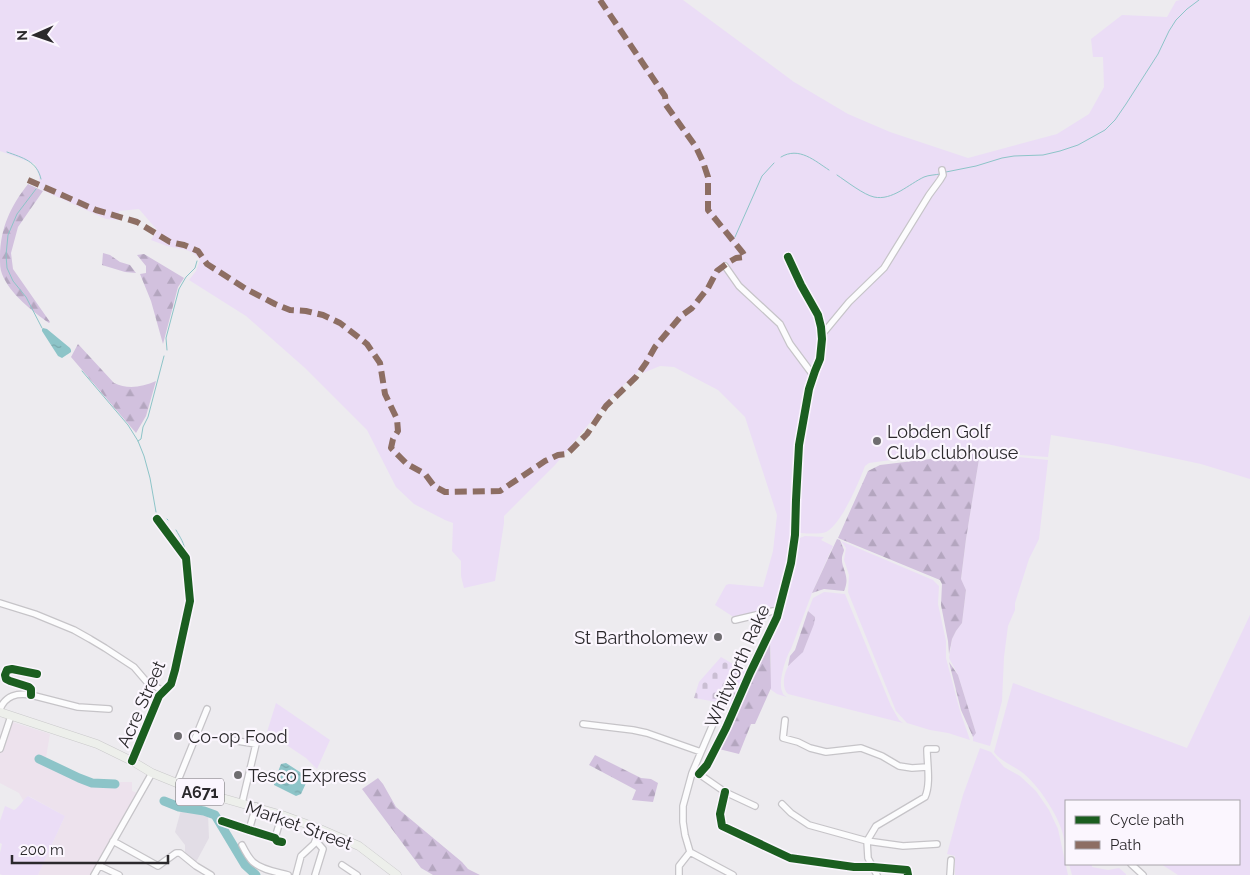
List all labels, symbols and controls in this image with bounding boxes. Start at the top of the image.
north arrow [10,10,60,60]
text: N [14,30,30,41]
place label: Lobden Golf Club clubhouse [887,421,1019,463]
marker: Lobden Golf Club clubhouse [871,435,883,447]
street label: Whitworth Rake [700,601,774,731]
place label: St Bartholomew [574,627,708,648]
marker: St Bartholomew [712,631,724,643]
street label: Acre Street [113,657,169,751]
place label: Co-op Food [188,726,288,747]
marker: Co-op Food [172,730,184,742]
place label: Tesco Express [248,765,367,786]
marker: Tesco Express [232,769,244,781]
road number: A671 [176,779,224,806]
street label: Market Street [243,796,355,854]
legend [1065,800,1240,865]
text: Cycle path [1110,811,1184,829]
scale bar [12,832,169,864]
text: Path [1110,836,1141,854]
text: 200 m [20,841,64,859]

